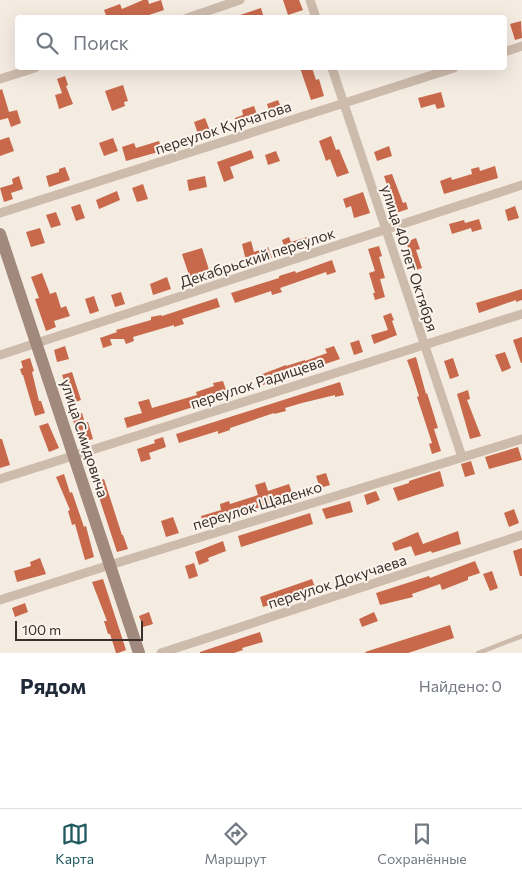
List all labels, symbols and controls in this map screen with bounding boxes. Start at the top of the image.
search box [15,15,507,70]
icon: search [33,29,61,57]
text: Поиск [73,31,129,54]
street label: переулок Курчатова [153,96,293,158]
street label: улица 40 лет Октября [378,182,442,334]
street label: Декабрьский переулок [177,223,337,291]
street label: переулок Радищева [188,352,326,412]
street label: улица Смидовича [57,376,113,500]
street label: переулок Щаденко [190,477,324,533]
street label: переулок Докучаева [265,550,409,612]
scale bar [15,618,142,641]
text: 100 m [22,621,61,638]
text: Рядом [20,673,86,698]
text: Найдено: 0 [419,676,502,695]
tab: Карта [55,820,94,867]
tab: Маршрут [205,820,267,867]
tab: Сохранённые [377,820,467,867]

